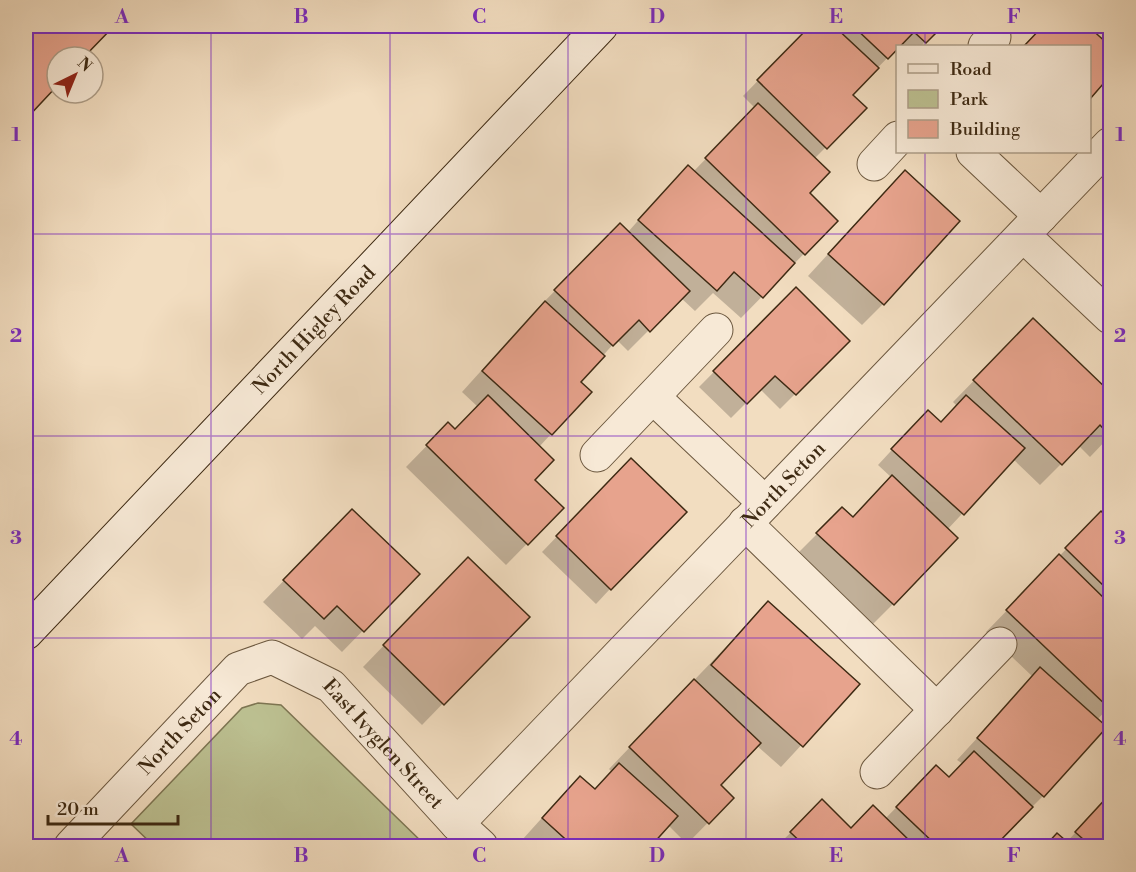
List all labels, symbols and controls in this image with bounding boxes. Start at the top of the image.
text: A [114,5,130,30]
text: B [293,5,309,30]
text: C [472,5,486,30]
text: D [649,5,665,30]
text: E [829,5,843,30]
text: F [1007,5,1021,30]
north arrow [45,45,105,105]
legend [896,45,1091,153]
text: N [73,53,96,77]
text: Road [950,58,993,81]
text: Park [950,88,989,111]
text: Building [949,118,1021,141]
text: 1 [11,123,21,148]
text: 1 [1115,123,1125,148]
street label: North Higley Road [248,261,382,400]
text: 2 [10,324,22,349]
text: 2 [1114,324,1126,349]
street label: North Seton [737,437,832,534]
text: 3 [10,526,22,551]
text: 3 [1114,526,1126,551]
street label: East Ivyglen Street [317,674,448,815]
street label: North Seton [134,683,227,781]
text: 4 [9,727,23,752]
text: 4 [1113,727,1127,752]
scale bar [48,788,178,826]
text: 20 m [57,798,99,821]
text: A [114,844,130,869]
text: B [293,844,309,869]
text: C [472,844,486,869]
text: D [649,844,665,869]
text: E [829,844,843,869]
text: F [1007,844,1021,869]

